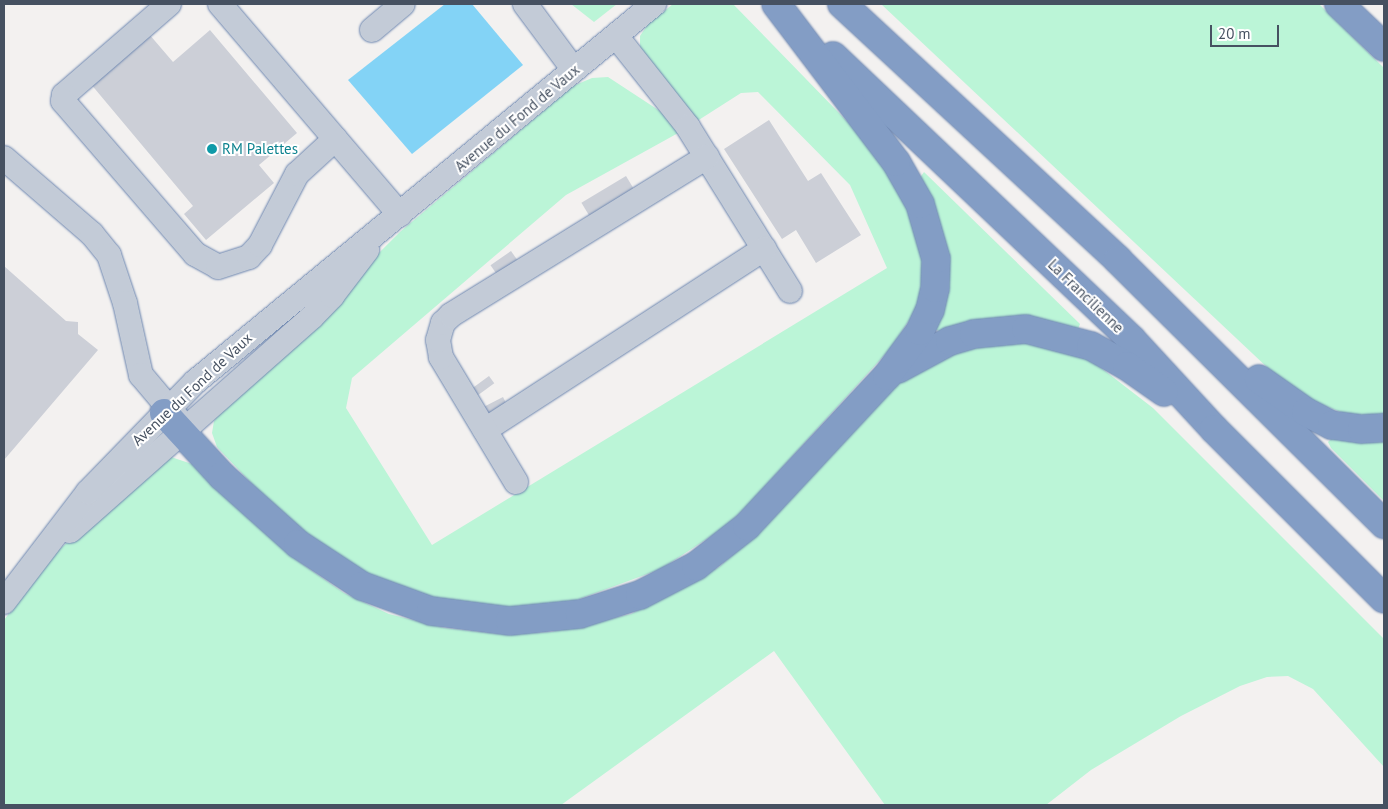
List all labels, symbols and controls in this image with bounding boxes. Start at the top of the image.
scale bar [1213,15,1282,47]
text: 20 m [1218,24,1251,43]
street label: Avenue du Fond de Vaux [451,60,583,176]
place label: RM Palettes [222,140,298,158]
marker: RM Palettes [206,143,218,155]
street label: La Francilienne [1044,255,1128,337]
street label: Avenue du Fond de Vaux [128,329,256,449]

